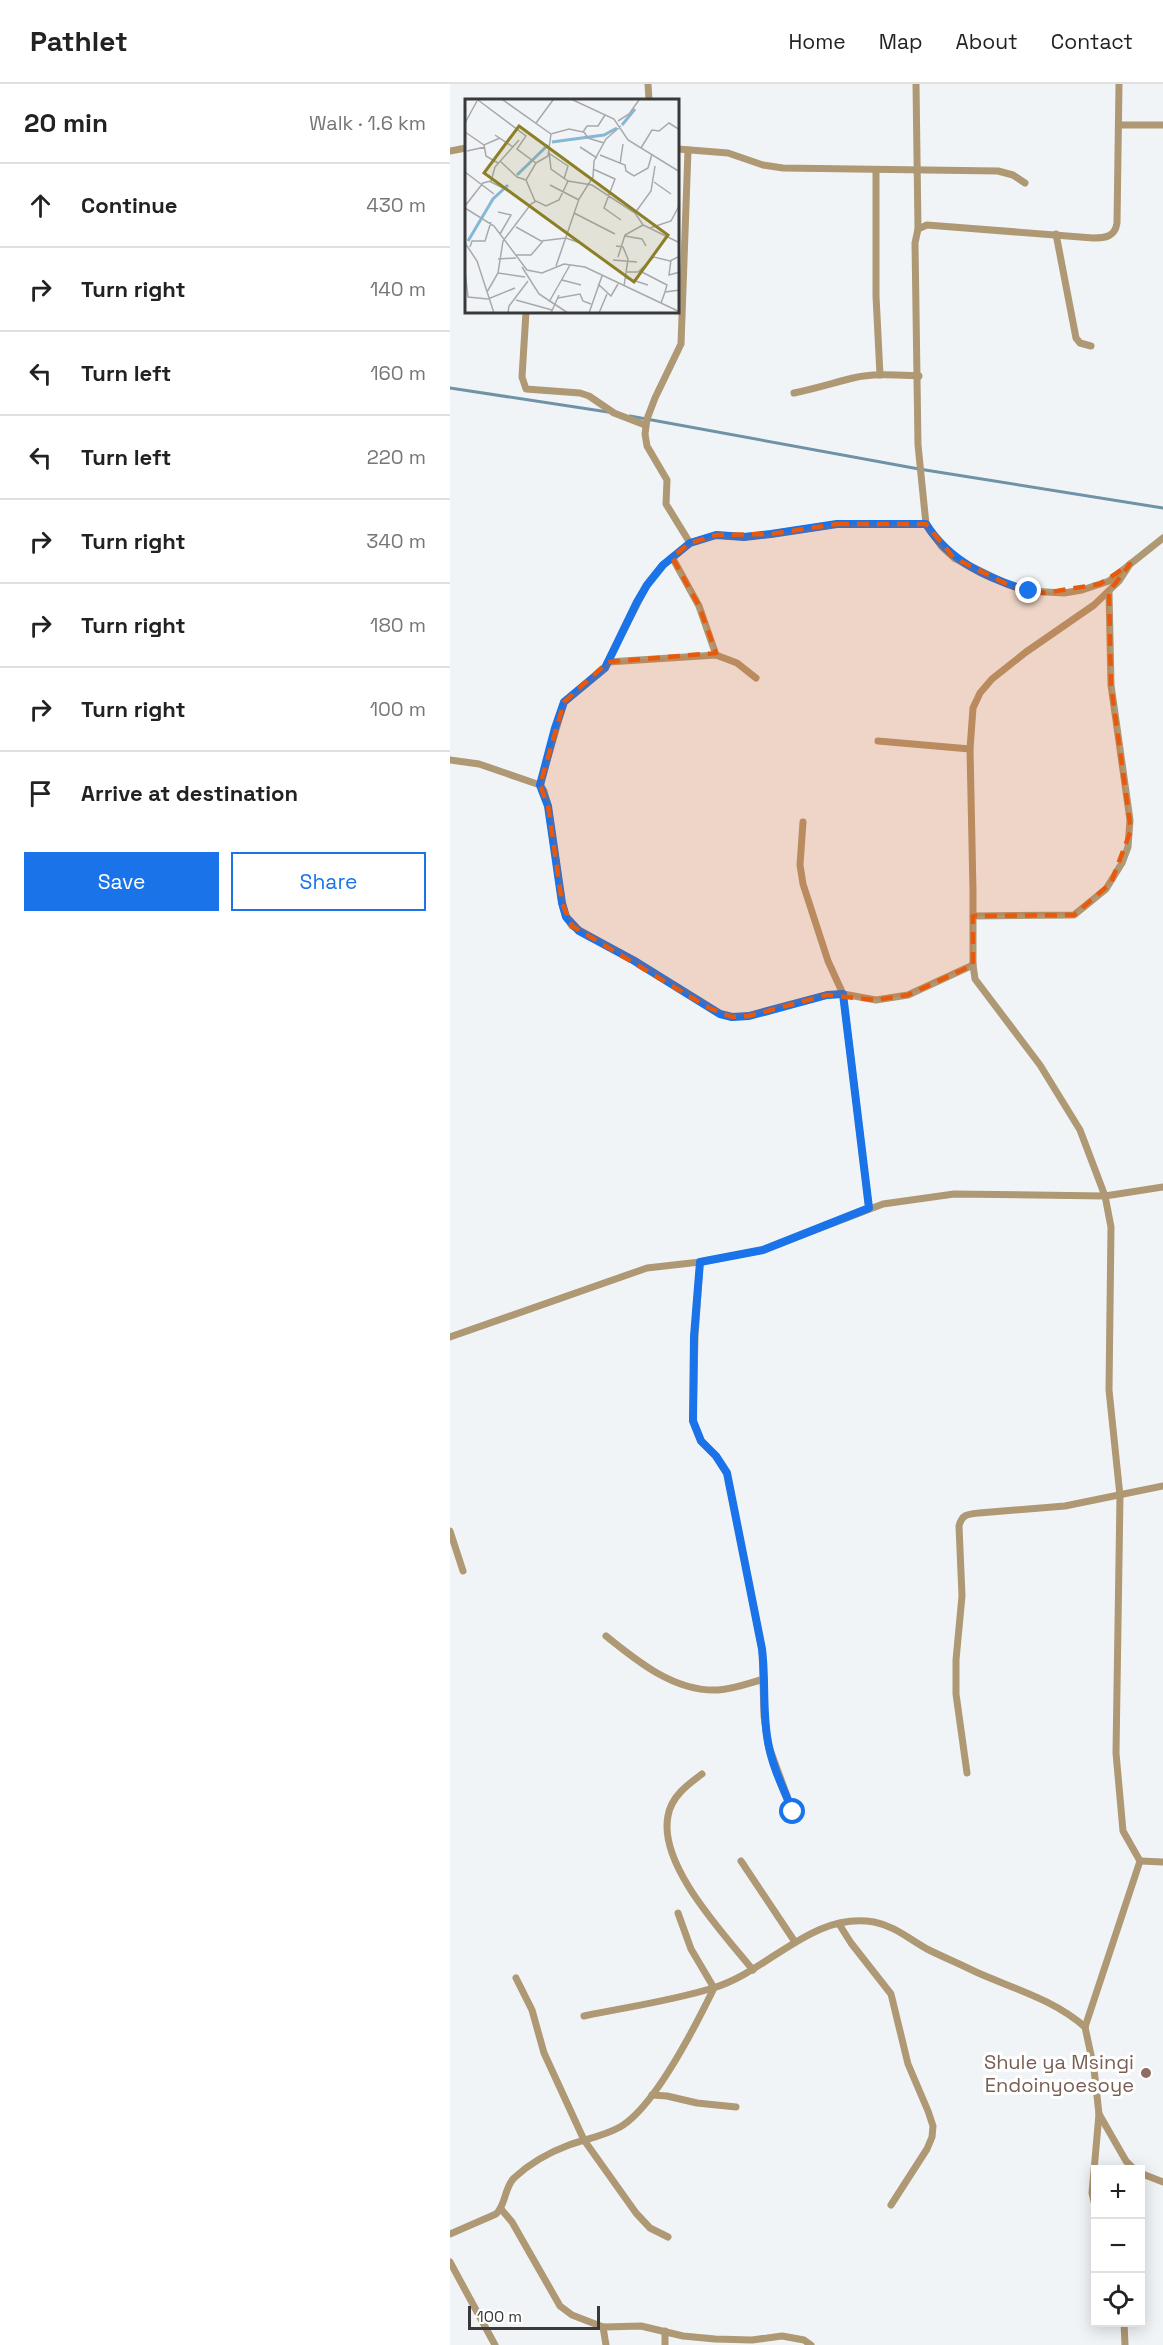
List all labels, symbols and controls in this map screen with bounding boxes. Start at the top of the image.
text: Pathlet [30,23,128,59]
text: Home [788,28,846,55]
text: Map [879,28,923,55]
text: About [956,28,1018,55]
text: Contact [1051,28,1133,55]
inset map [465,99,680,314]
text: 20 min [24,106,108,140]
text: Walk · 1.6 km [309,110,426,136]
icon: ahead [24,189,57,222]
text: Continue [81,191,177,219]
text: 430 m [366,192,426,218]
icon: right [24,273,57,306]
text: Turn right [81,275,186,303]
text: 140 m [370,276,426,302]
icon: left [24,357,57,390]
text: Turn left [81,359,171,387]
text: 160 m [370,360,426,386]
icon: left [24,441,57,474]
text: Turn left [81,443,171,471]
text: 220 m [367,444,426,470]
icon: right [24,525,57,558]
text: Turn right [81,527,186,555]
text: 340 m [366,528,426,554]
route end [1015,577,1041,603]
icon: right [24,609,57,642]
text: Turn right [81,611,186,639]
text: 180 m [370,612,426,638]
icon: right [24,693,57,726]
text: Turn right [81,695,186,723]
text: 100 m [370,696,426,722]
icon: arrive [24,777,57,810]
text: Arrive at destination [81,779,298,807]
button: Save [24,852,219,911]
button: Share [231,852,426,911]
route start [779,1798,805,1824]
place label: Shule ya Msingi Endoinyoesoye [984,2049,1134,2098]
marker: Shule ya Msingi Endoinyoesoye [1139,2066,1153,2080]
map controls [1091,2165,1145,2327]
button: + [1091,2165,1145,2219]
button: − [1091,2219,1145,2273]
button: locate [1091,2273,1145,2327]
scale bar [468,2303,600,2330]
text: 100 m [477,2306,522,2327]

